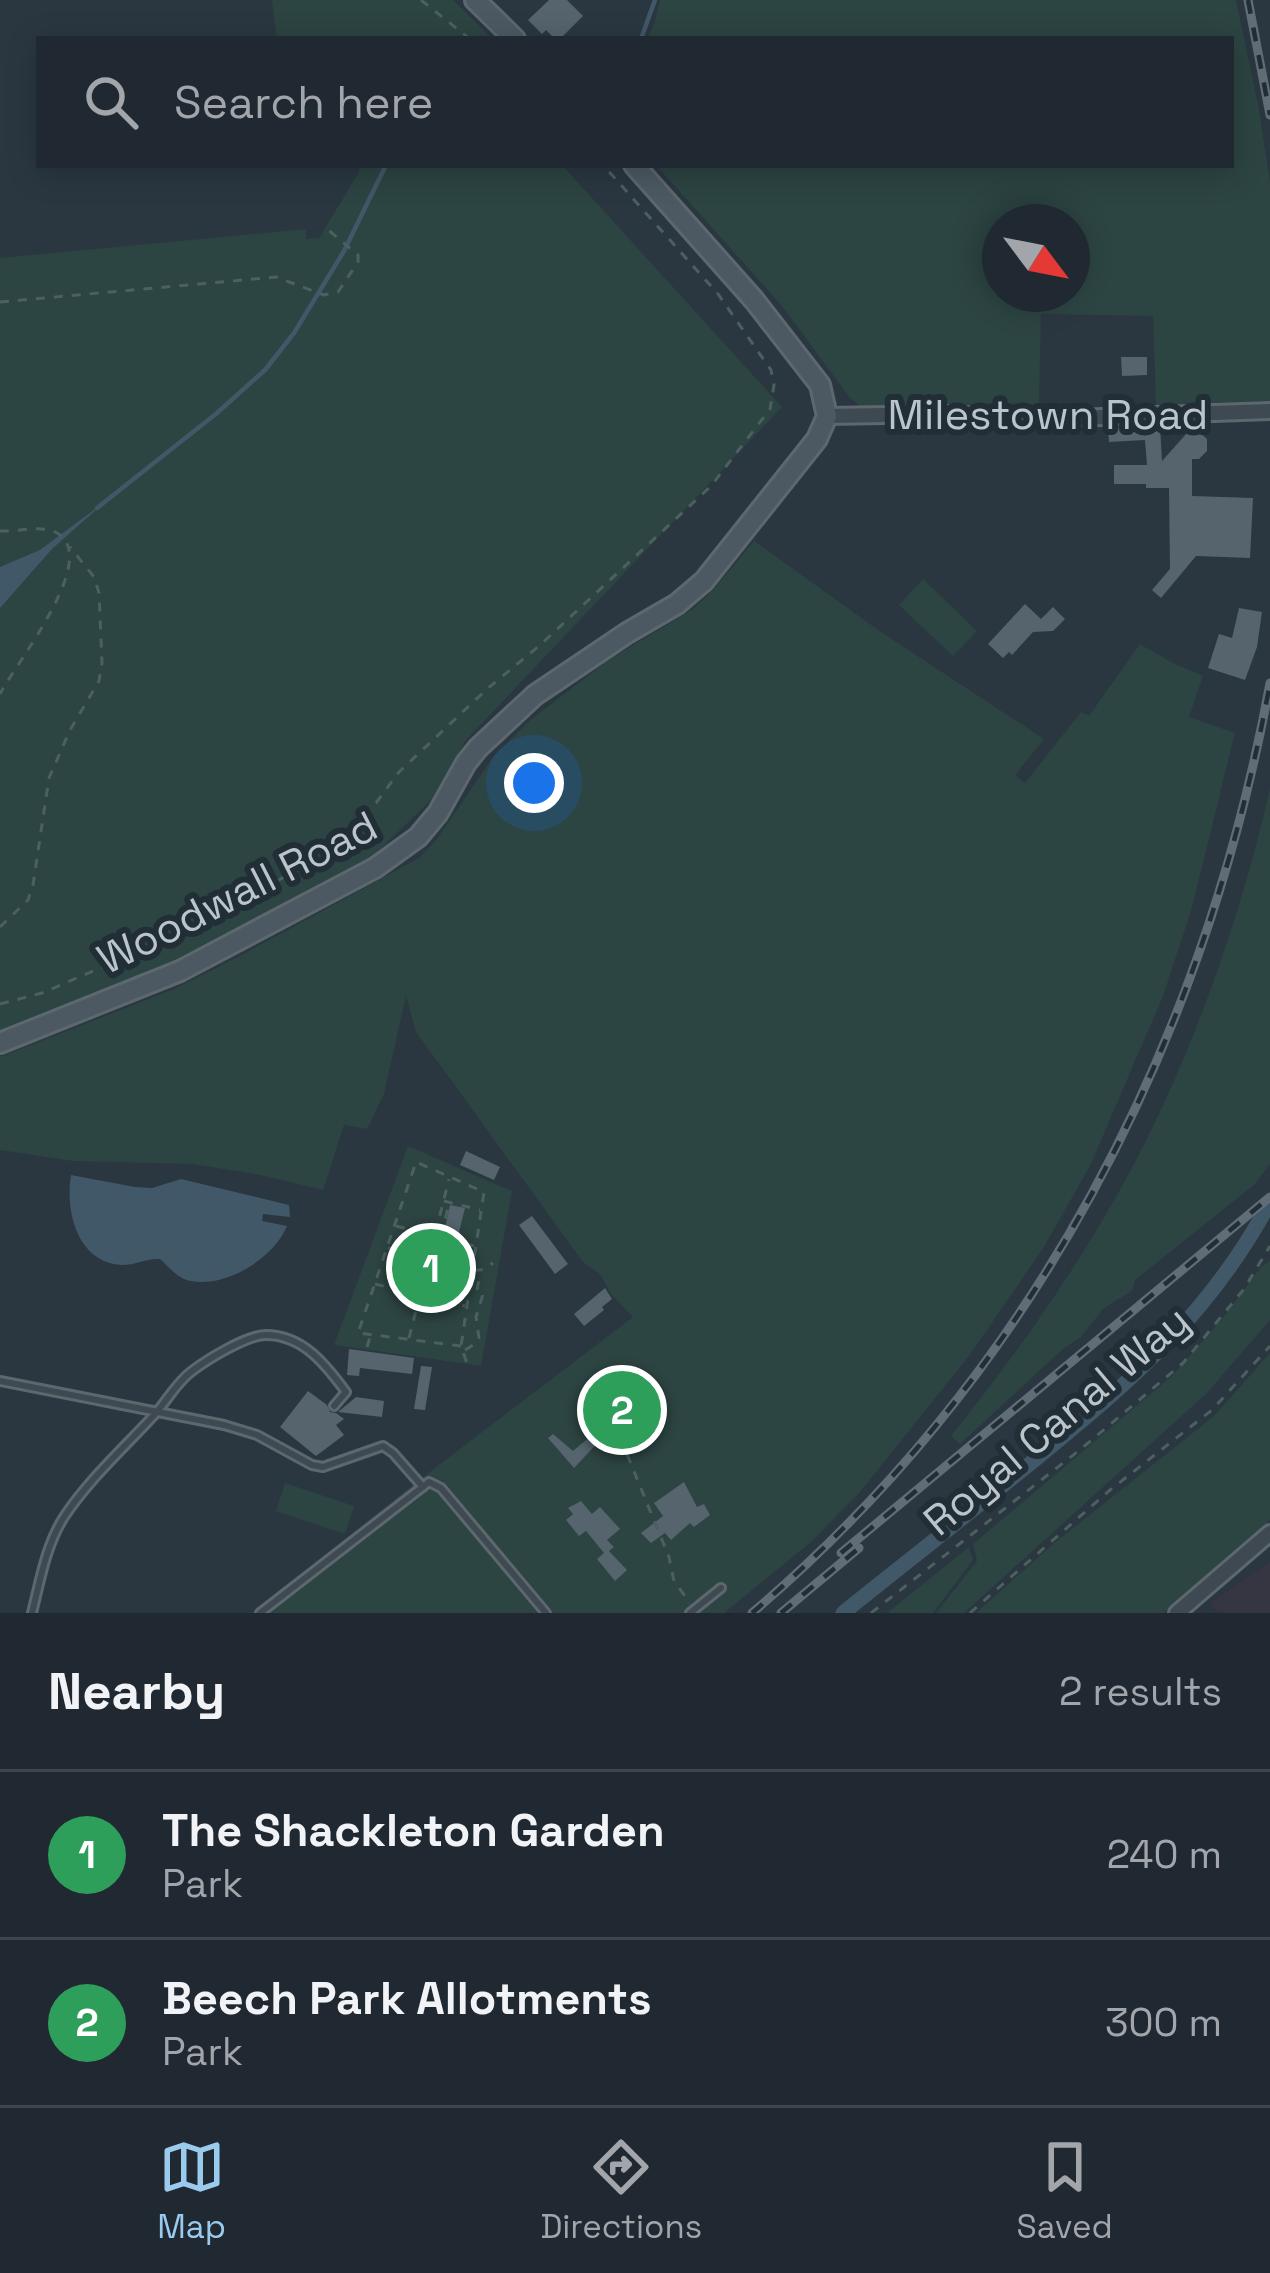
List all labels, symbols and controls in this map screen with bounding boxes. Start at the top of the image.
search box [36,36,1234,168]
icon: search [78,69,144,135]
text: Search here [174,74,433,131]
north arrow [982,204,1090,312]
street label: Milestown Road [888,388,1208,441]
your location [504,753,564,813]
street label: Woodwall Road [88,799,386,986]
pin: 1 [392,1223,470,1313]
street label: Royal Canal Way [913,1294,1200,1547]
pin: 2 [583,1365,661,1455]
text: Nearby [48,1659,225,1724]
text: 2 results [1059,1667,1222,1716]
text: The Shackleton Garden [162,1802,665,1859]
text: 1 [78,1830,96,1879]
text: 240 m [1107,1830,1222,1879]
text: Park [162,1859,243,1908]
text: Beech Park Allotments [162,1970,652,2027]
text: 2 [75,1998,99,2047]
text: 300 m [1105,1998,1222,2047]
text: Park [162,2027,243,2076]
tab: Map [157,2134,226,2248]
tab: Directions [540,2134,702,2248]
tab: Saved [1017,2134,1113,2248]

